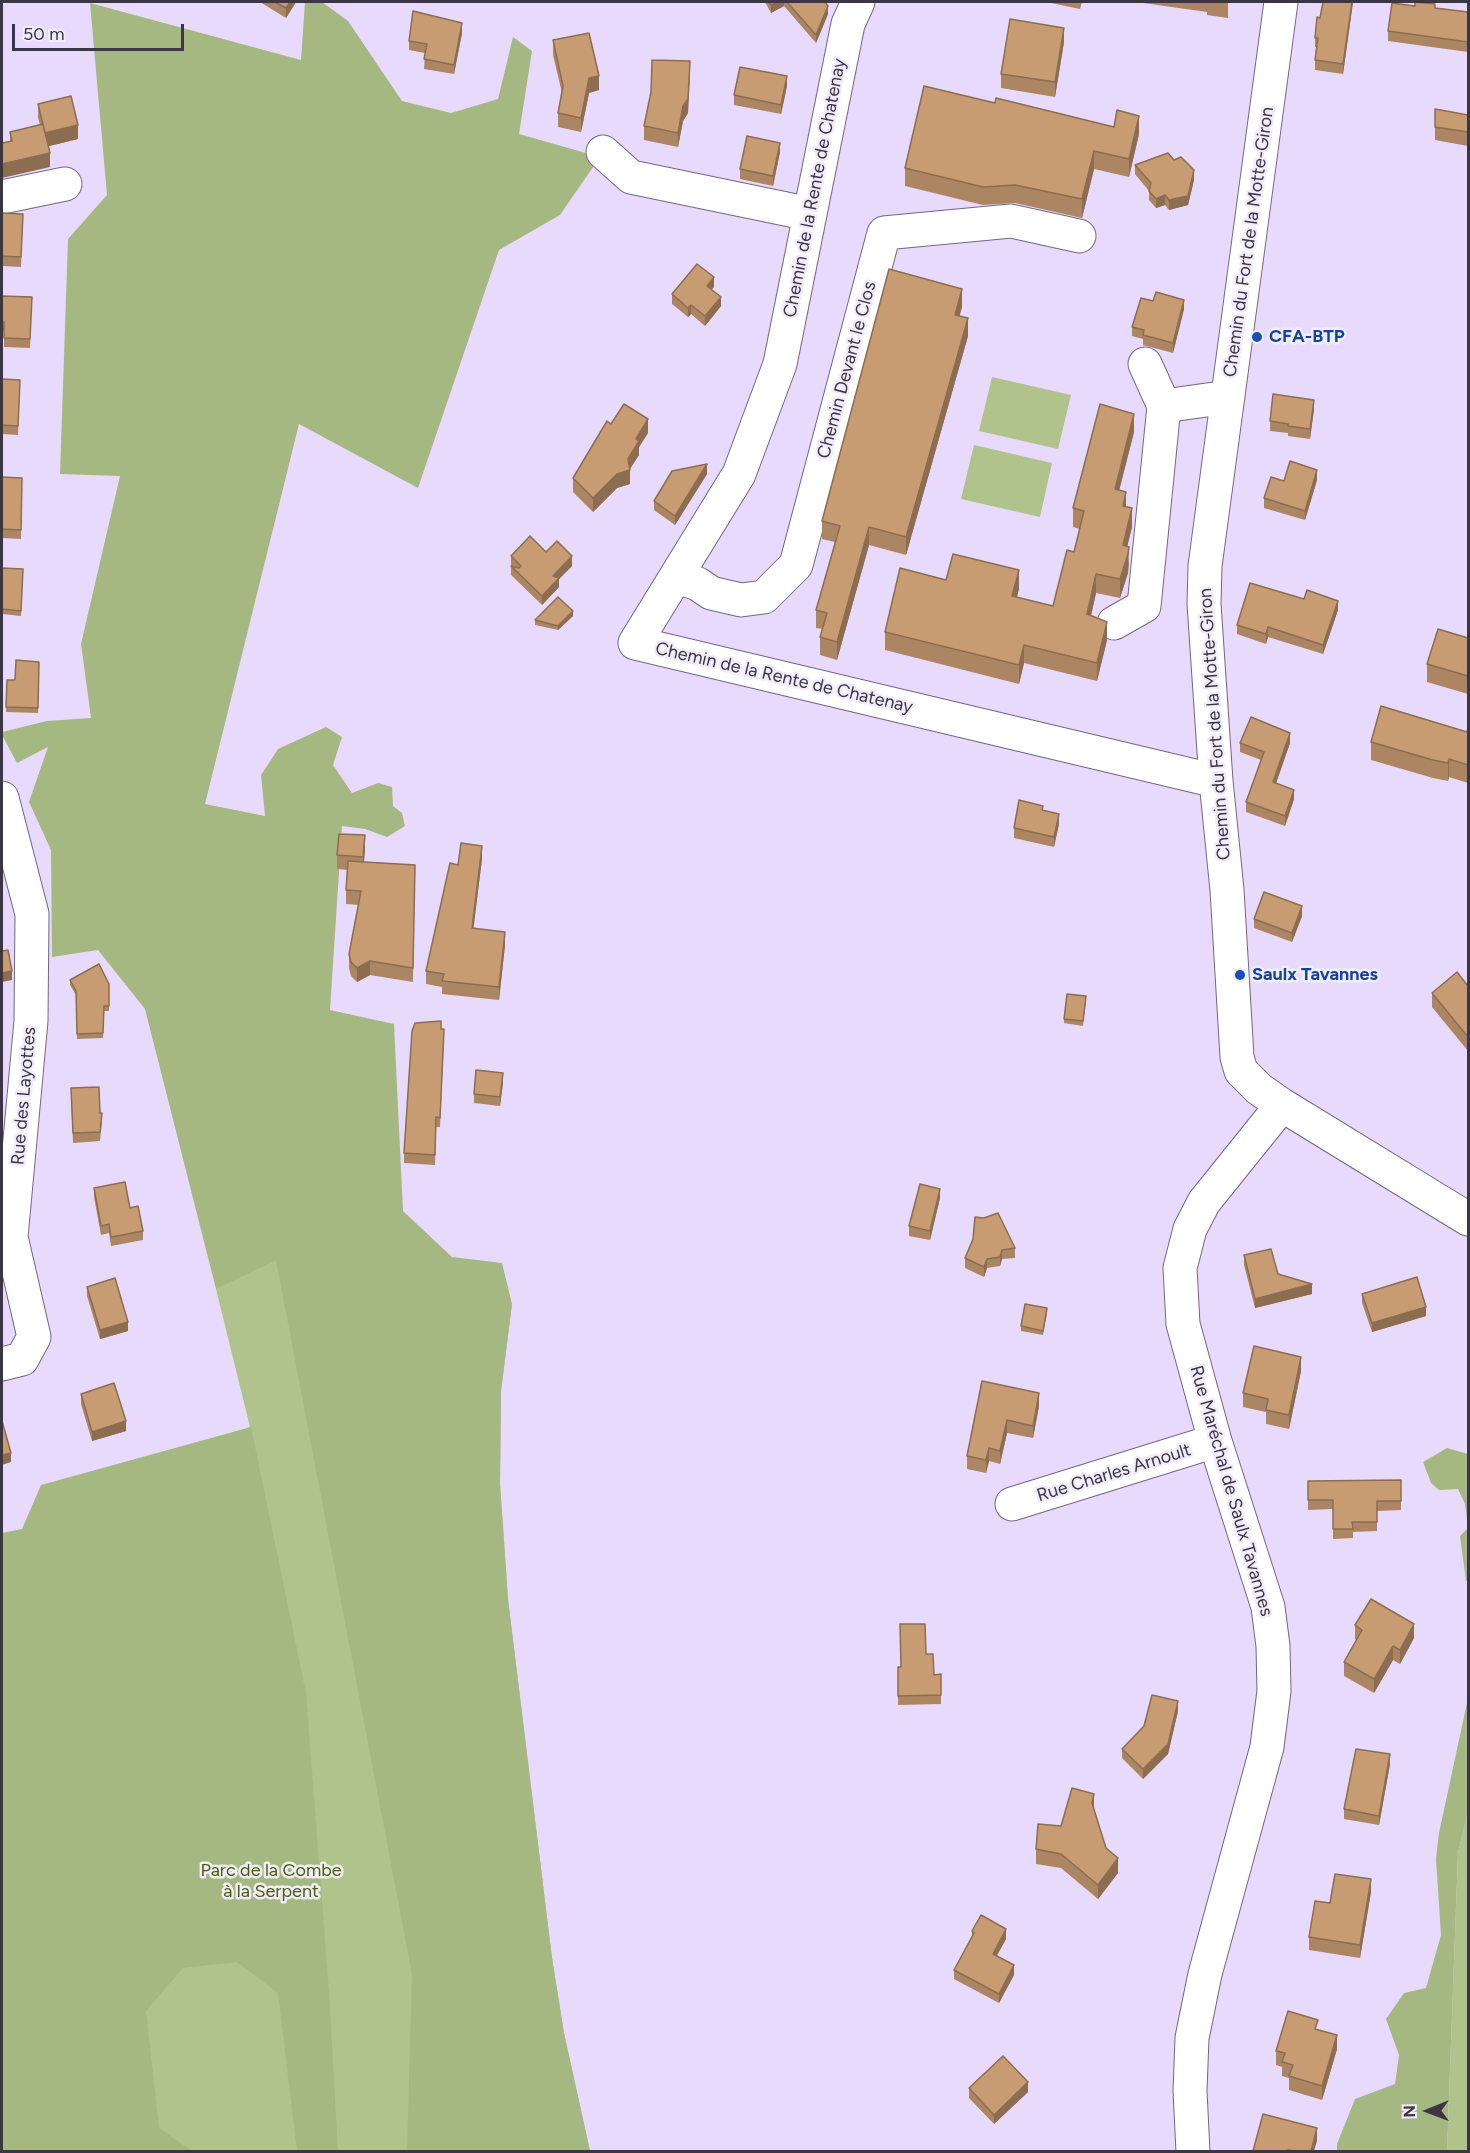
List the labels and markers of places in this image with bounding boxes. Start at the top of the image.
place label: CFA-BTP [1269,326,1345,348]
marker: CFA-BTP [1250,330,1264,344]
place label: Saulx Tavannes [1252,964,1378,986]
marker: Saulx Tavannes [1233,968,1247,982]

